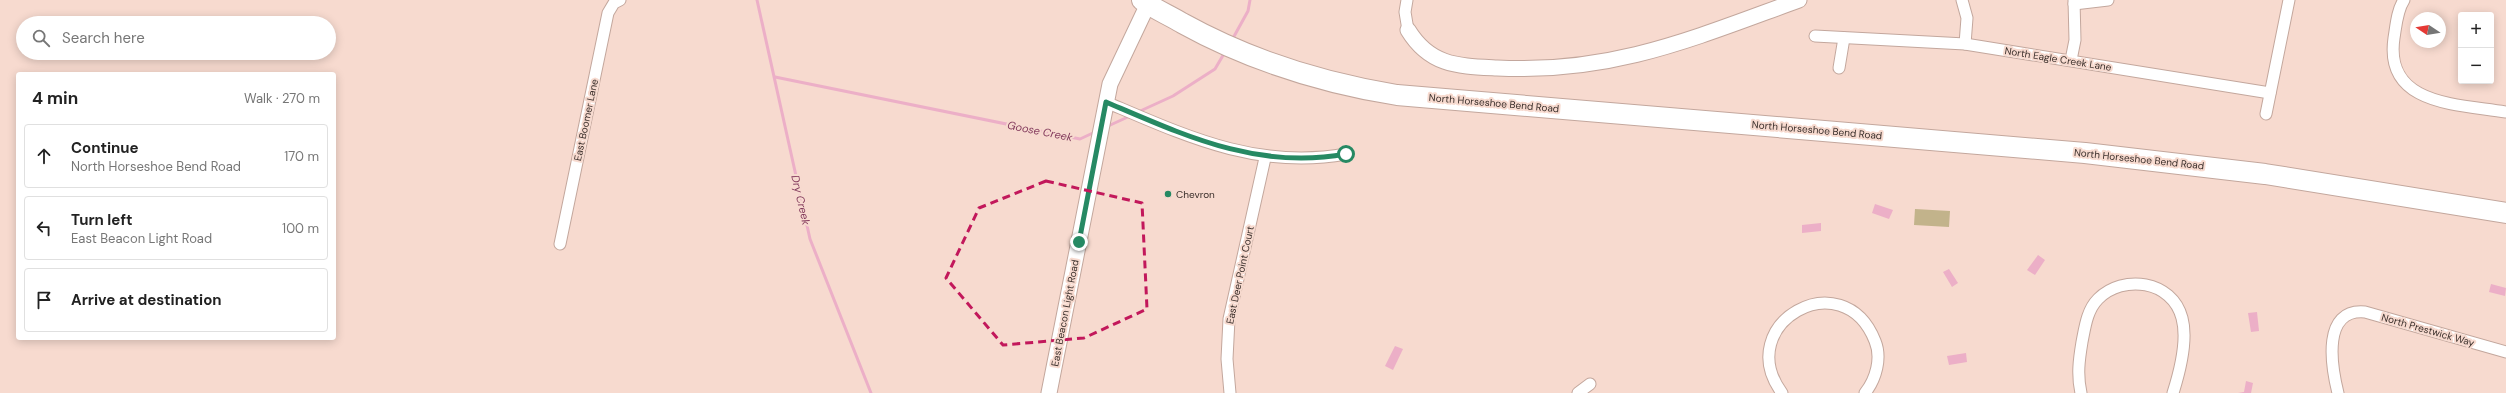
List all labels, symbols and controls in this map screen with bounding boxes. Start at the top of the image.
north arrow [2410,12,2446,48]
map controls [2458,12,2494,84]
button: + [2458,12,2494,48]
search box [16,16,336,60]
icon: search [30,27,52,49]
text: Search here [62,28,145,48]
street label: North Eagle Creek Lane [2004,44,2113,74]
button: − [2458,48,2494,84]
street label: East Boomer Lane [571,78,601,162]
text: 4 min [32,87,78,109]
text: Walk · 270 m [244,90,320,107]
street label: North Horseshoe Bend Road [1428,91,1560,115]
water label: Goose Creek [1006,118,1074,144]
street label: North Horseshoe Bend Road [1751,118,1883,142]
text: Continue [71,138,139,158]
icon: ahead [33,145,55,167]
route start [1337,145,1355,163]
street label: North Horseshoe Bend Road [2073,146,2205,172]
text: 170 m [284,148,319,165]
text: North Horseshoe Bend Road [71,158,241,175]
water label: Dry Creek [788,174,814,227]
place label: Chevron [1176,188,1215,201]
marker: Chevron [1163,189,1173,199]
text: Turn left [71,210,132,230]
icon: left [33,217,55,239]
text: 100 m [282,220,319,237]
street label: East Deer Point Court [1223,225,1257,325]
text: East Beacon Light Road [71,230,212,247]
route end [1070,233,1088,251]
street label: East Beacon Light Road [1048,258,1082,368]
icon: arrive [33,289,55,311]
text: Arrive at destination [71,290,222,310]
street label: North Prestwick Way [2380,311,2476,350]

